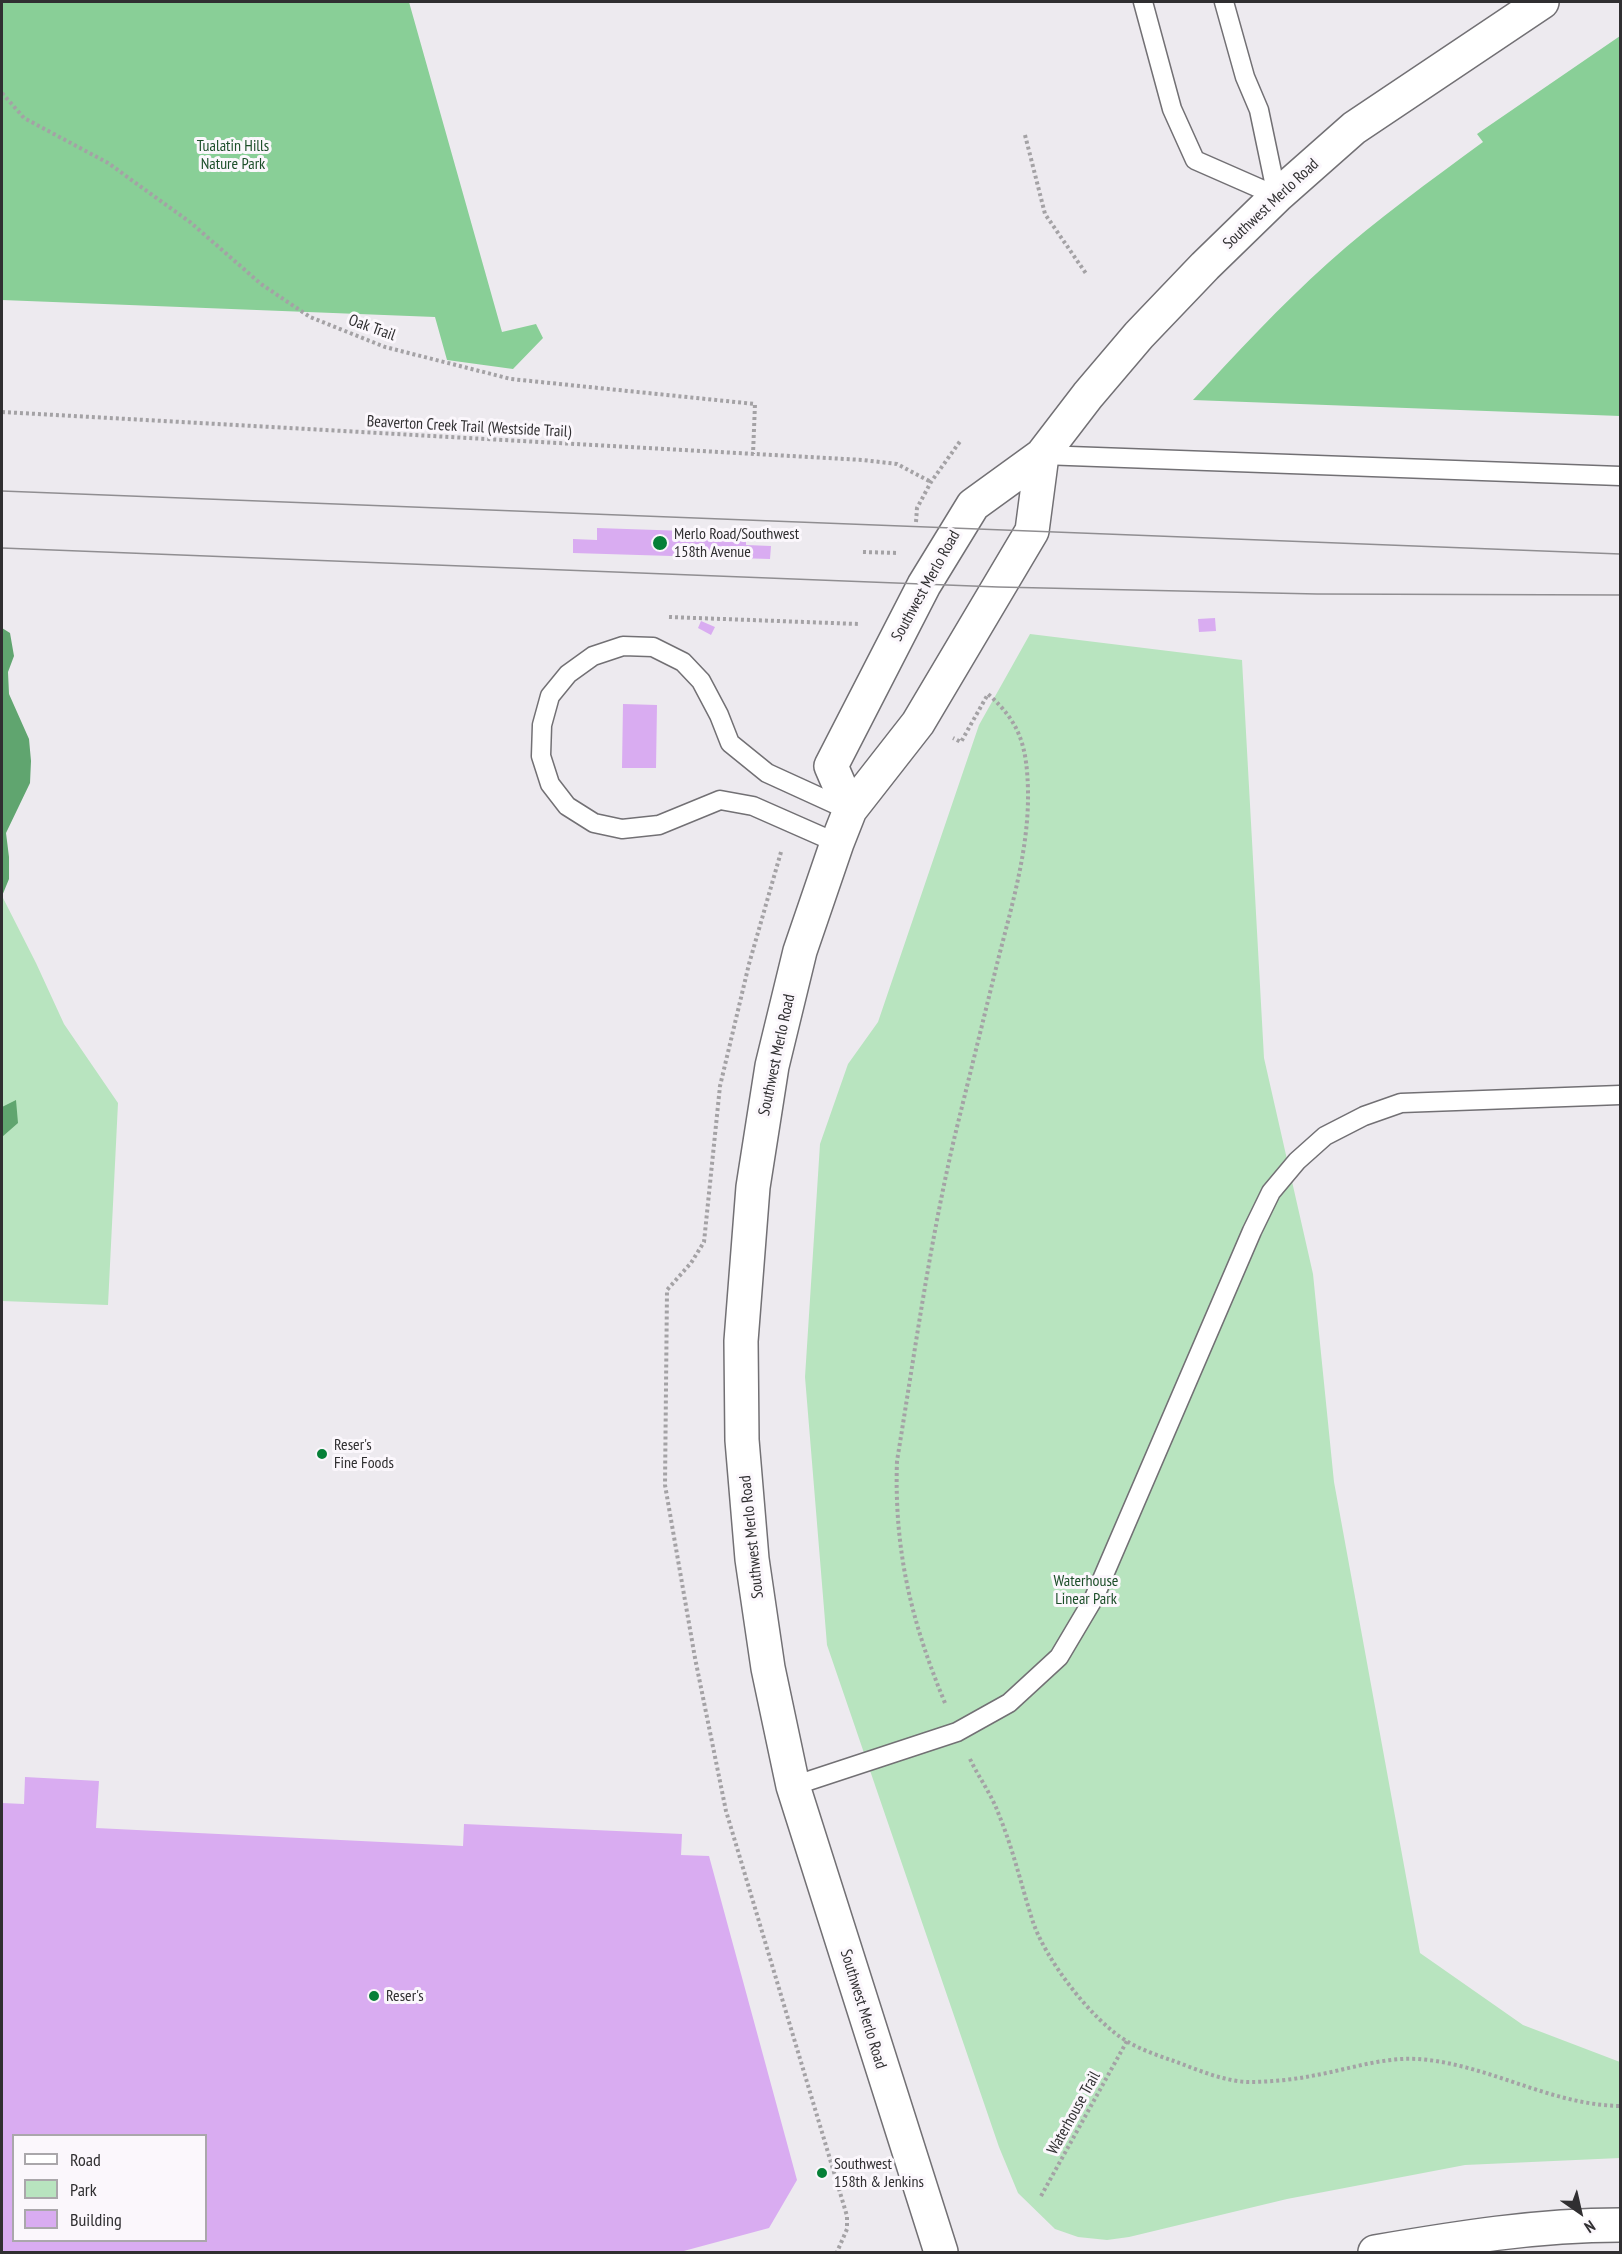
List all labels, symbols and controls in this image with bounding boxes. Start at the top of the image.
park label: Tualatin Hills Nature Park [197,136,269,174]
street label: Southwest Merlo Road [1219,155,1323,253]
street label: Oak Trail [346,311,398,345]
street label: Beaverton Creek Trail (Westside Trail) [366,412,572,442]
place label: Merlo Road/Southwest 158th Avenue [674,524,799,562]
street label: Southwest Merlo Road [888,527,964,645]
marker: Merlo Road/Southwest 158th Avenue [651,534,669,552]
street label: Southwest Merlo Road [755,992,799,1118]
place label: Reser's Fine Foods [334,1435,394,1473]
marker: Reser's Fine Foods [315,1447,329,1461]
street label: Southwest Merlo Road [736,1474,768,1600]
park label: Waterhouse Linear Park [1054,1571,1118,1609]
street label: Southwest Merlo Road [836,1947,890,2071]
place label: Reser's [386,1986,424,2006]
marker: Reser's [367,1989,381,2003]
street label: Waterhouse Trail [1043,2068,1105,2158]
legend [12,2134,207,2242]
text: Road [70,2148,101,2171]
place label: Southwest 158th & Jenkins [834,2154,924,2192]
marker: Southwest 158th & Jenkins [815,2166,829,2180]
text: Park [70,2178,97,2201]
north arrow [1550,2182,1610,2242]
text: Building [70,2208,122,2231]
text: N [1581,2216,1599,2238]

